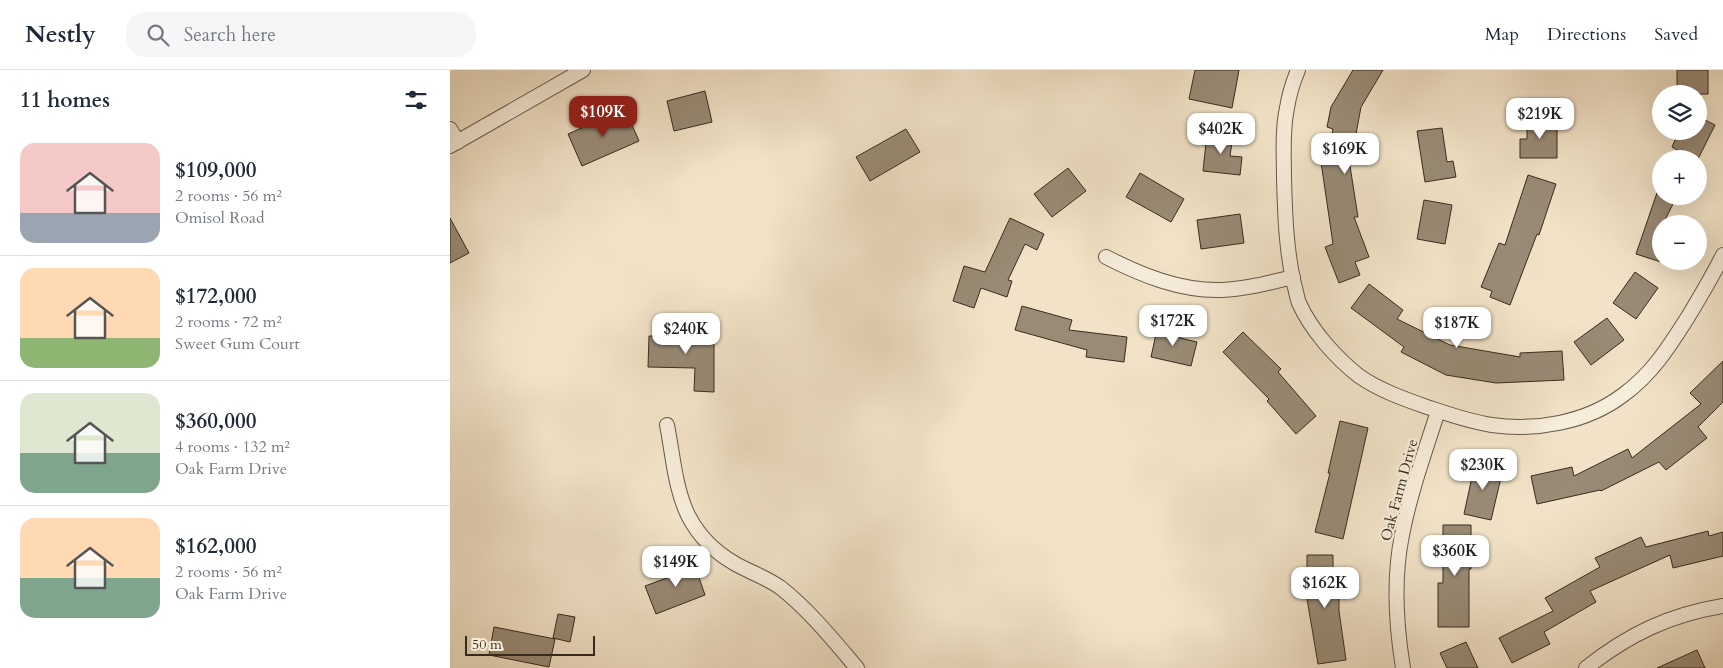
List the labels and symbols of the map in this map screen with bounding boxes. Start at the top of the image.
pin: $109K [568,96,638,138]
pin: $219K [1505,98,1575,140]
pin: $402K [1186,112,1256,155]
pin: $169K [1310,132,1380,175]
pin: $172K [1138,304,1208,347]
pin: $187K [1422,306,1492,349]
pin: $240K [651,312,721,355]
street label: Oak Farm Drive [1376,437,1422,543]
pin: $230K [1448,448,1518,491]
pin: $360K [1420,534,1490,577]
pin: $149K [641,546,711,588]
pin: $162K [1290,566,1360,609]
scale bar [465,633,595,656]

